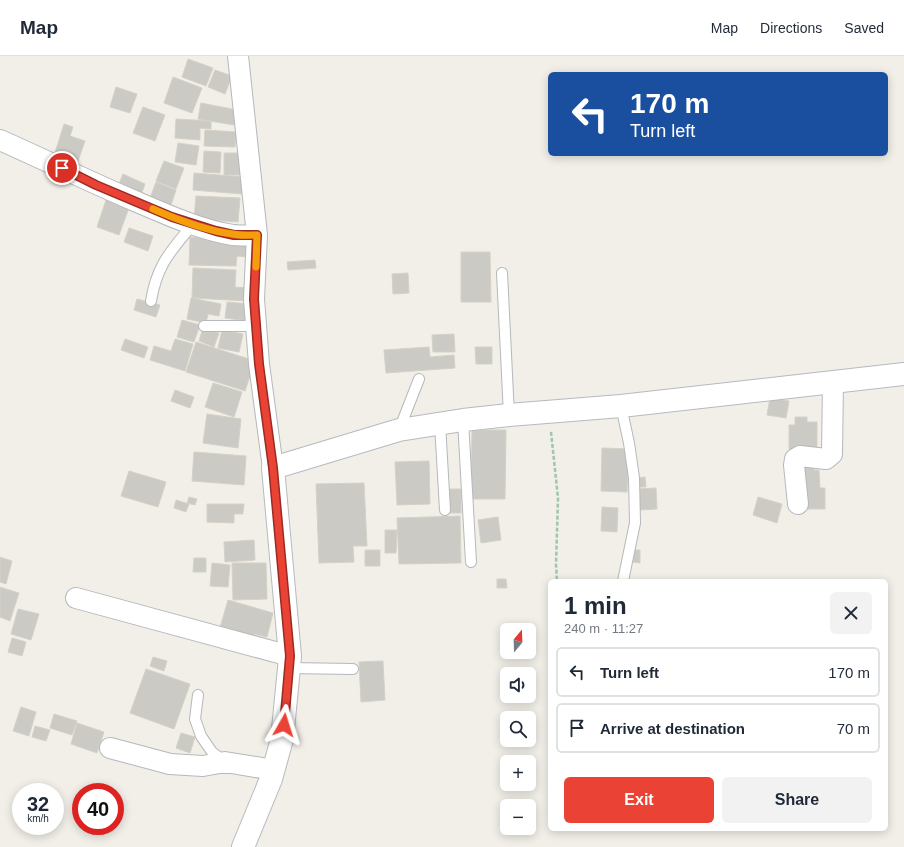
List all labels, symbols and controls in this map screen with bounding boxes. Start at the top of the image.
text: Map [20,17,58,38]
text: Map [711,20,738,36]
text: Directions [760,20,822,36]
text: Saved [844,20,884,36]
icon: left [564,88,616,140]
text: 170 m [630,88,709,119]
text: Turn left [630,121,695,141]
pin [45,151,79,185]
icon: arrive [51,157,73,179]
text: 1 min [564,592,627,619]
button: close [830,592,872,634]
text: 240 m · 11:27 [564,621,643,636]
north arrow [500,623,536,659]
map controls [500,623,536,835]
icon: left [566,661,588,683]
text: Turn left [600,664,659,681]
text: 170 m [828,664,870,681]
button: sound [500,667,536,703]
position arrow [263,704,305,746]
button: search [500,711,536,747]
icon: arrive [566,717,588,739]
text: Arrive at destination [600,720,745,737]
text: 70 m [837,720,870,737]
button: + [500,755,536,791]
button: Exit [564,777,714,823]
button: Share [722,777,872,823]
speed limit sign: 40 [72,783,124,835]
text: 32 [27,793,49,815]
button: − [500,799,536,835]
text: km/h [27,813,49,824]

